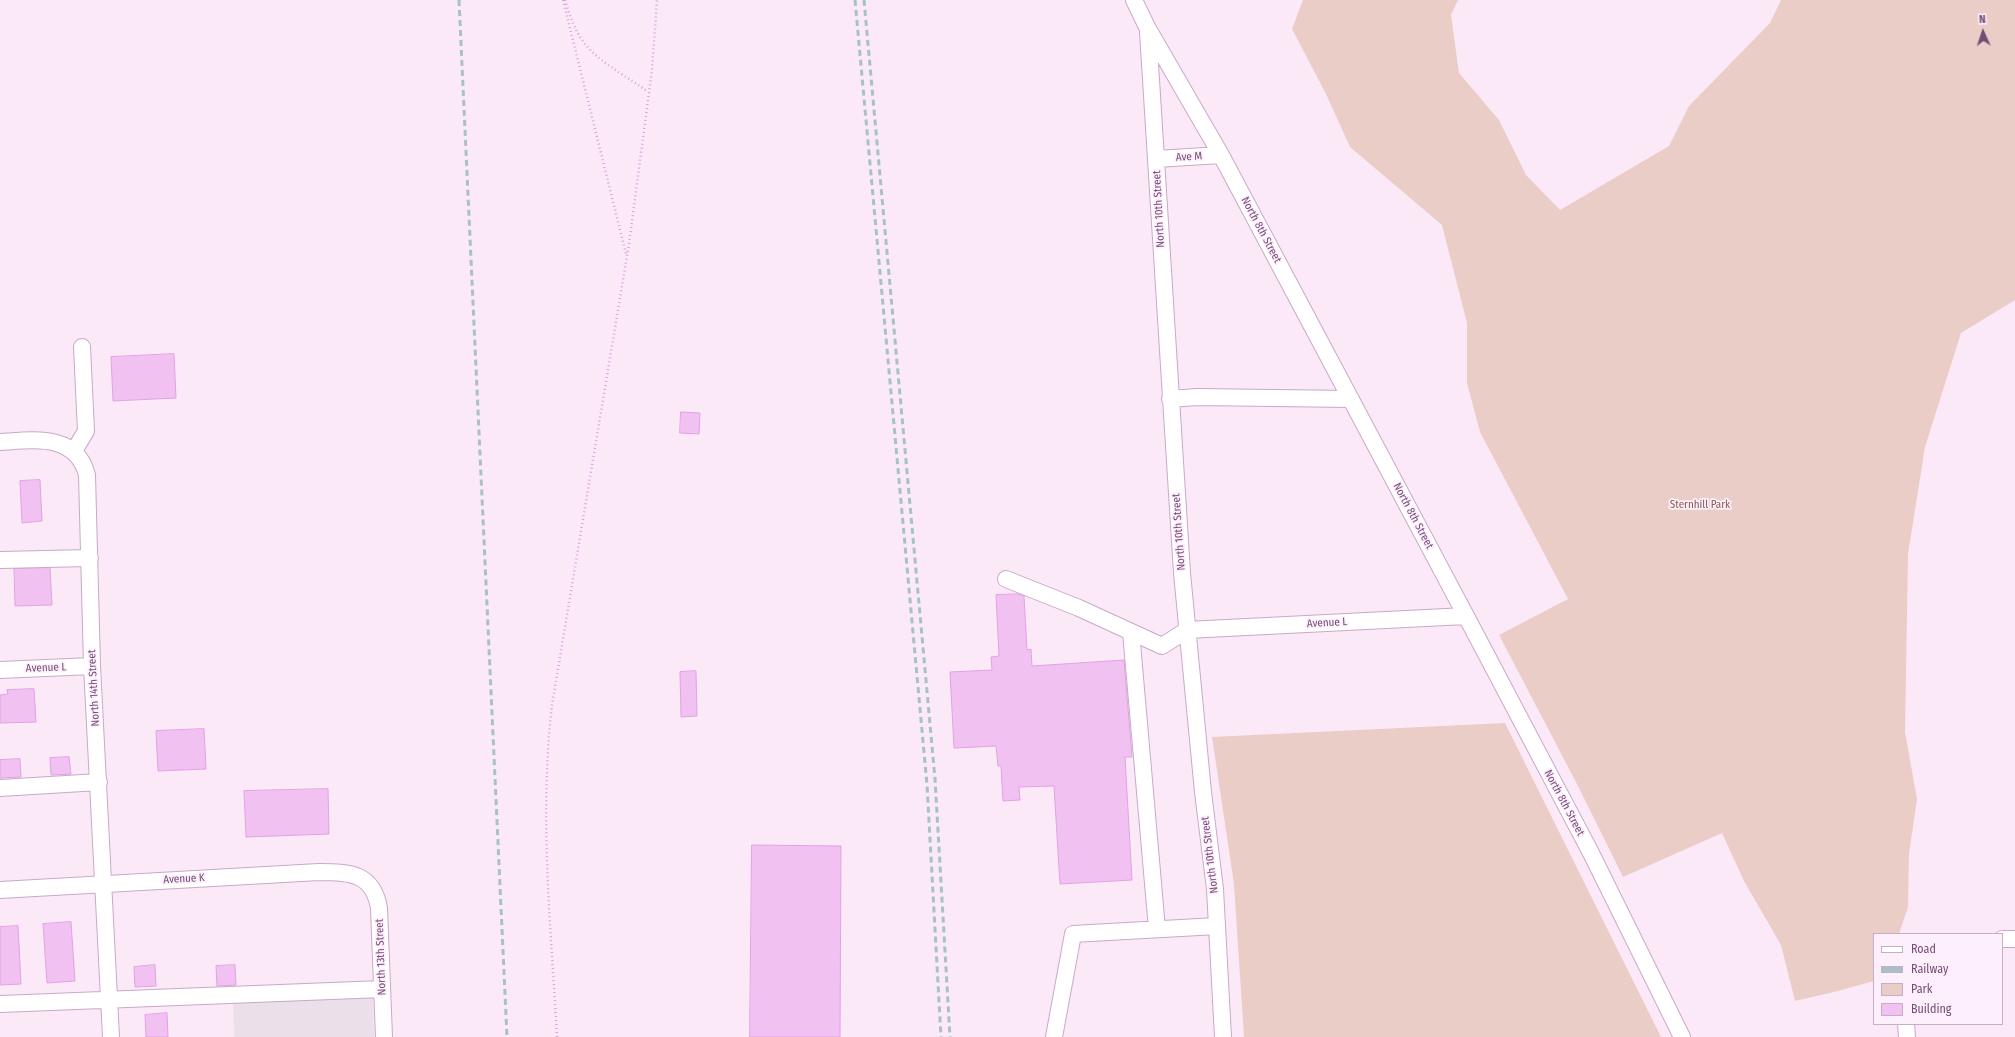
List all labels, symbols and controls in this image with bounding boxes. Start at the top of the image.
north arrow [1963,12,2003,52]
text: N [1979,13,1986,26]
street label: Ave M [1175,150,1203,164]
street label: North 10th Street [1150,170,1168,248]
street label: North 8th Street [1238,195,1284,265]
street label: North 8th Street [1390,481,1436,551]
street label: North 10th Street [1170,493,1188,571]
park label: Sternhill Park [1670,498,1730,512]
street label: Avenue L [1306,615,1348,631]
street label: North 14th Street [85,649,103,727]
street label: Avenue L [26,661,66,675]
street label: North 8th Street [1541,768,1587,838]
street label: North 10th Street [1199,816,1221,894]
street label: Avenue K [163,871,205,887]
street label: North 13th Street [373,919,389,995]
legend [1873,933,2003,1025]
text: Road [1911,942,1936,956]
text: Railway [1911,962,1948,976]
text: Park [1911,982,1932,996]
text: Building [1911,1002,1951,1016]

